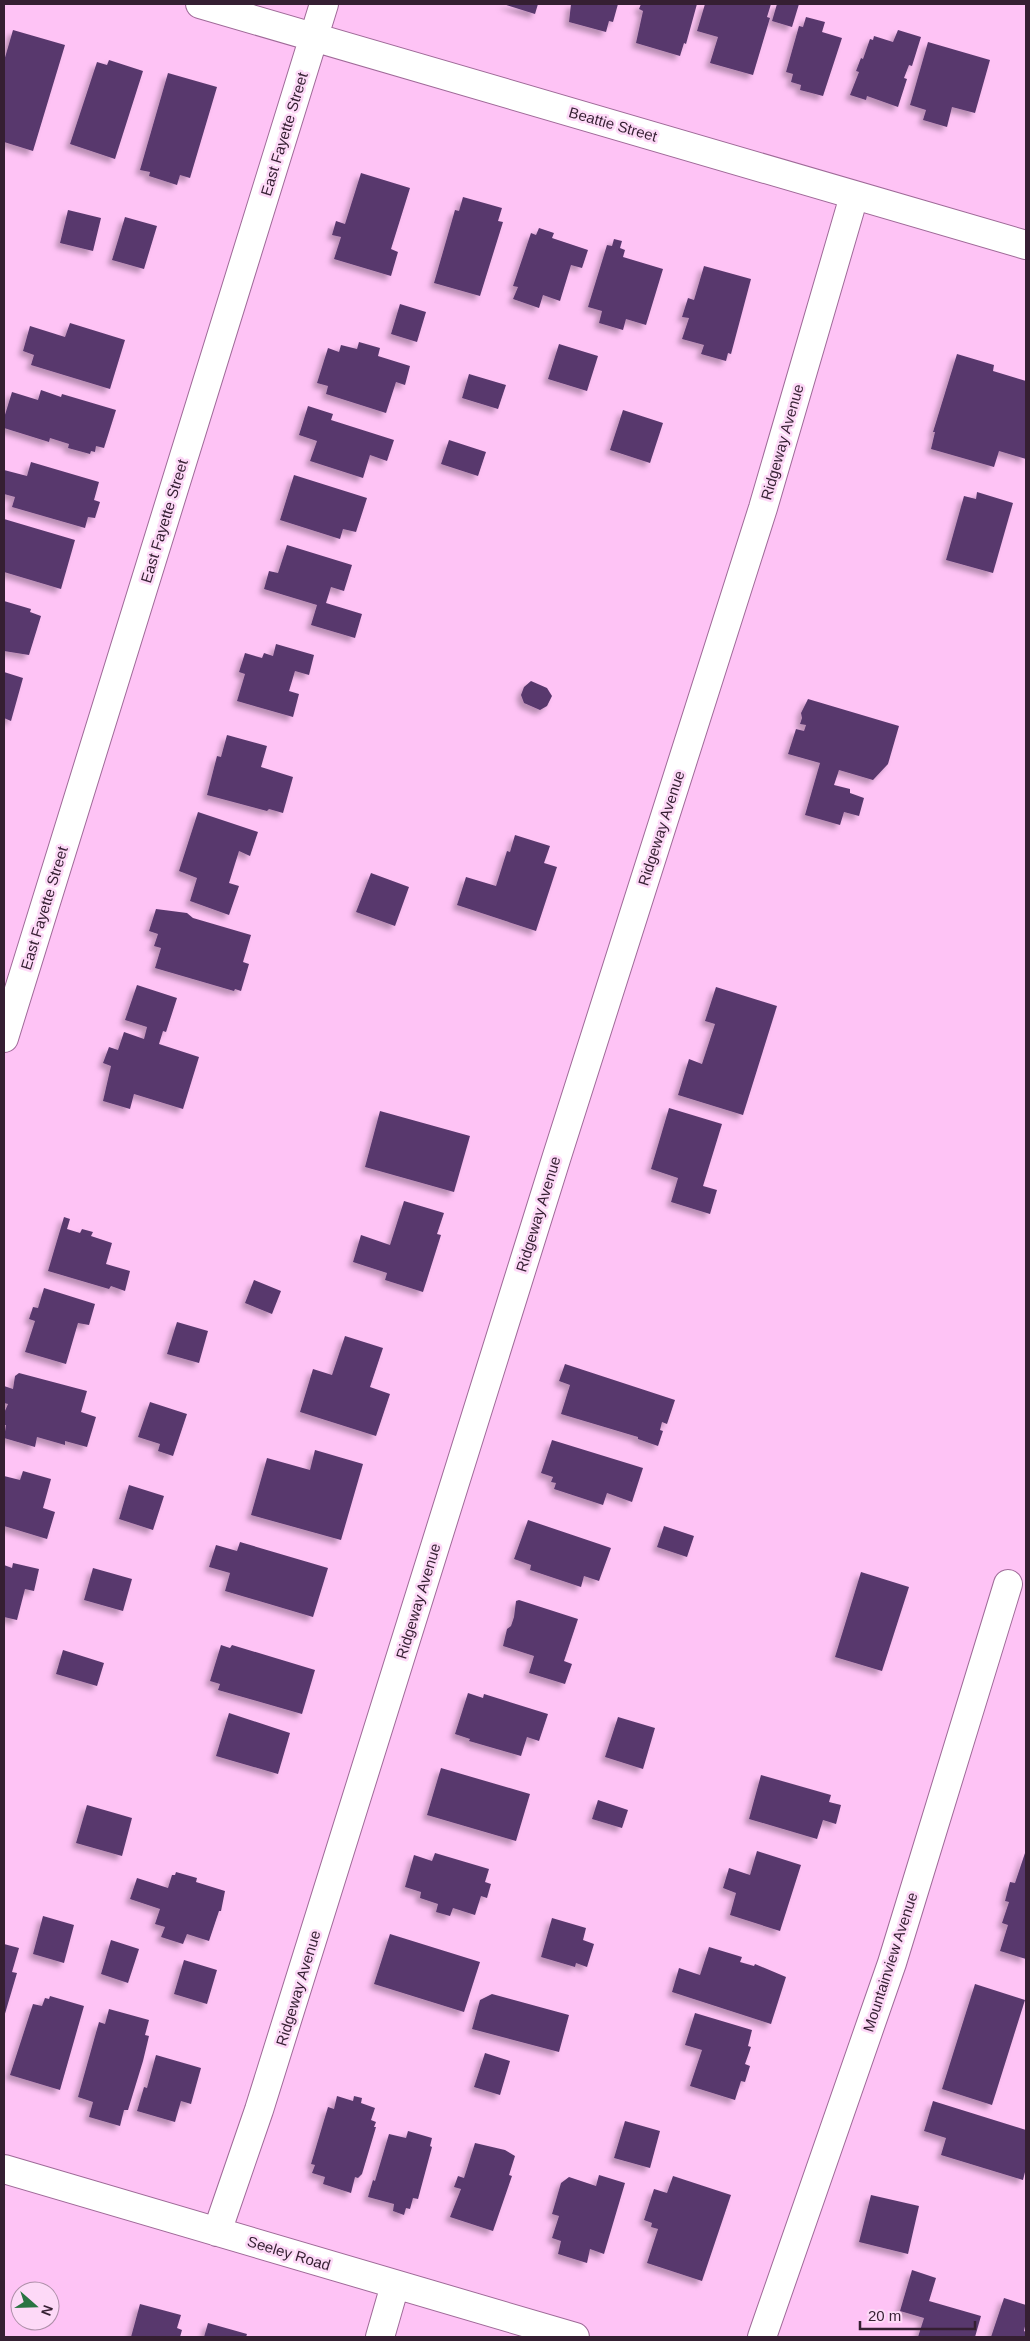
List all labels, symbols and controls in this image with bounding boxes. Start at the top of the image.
street label: East Fayette Street [257,69,311,198]
street label: Beattie Street [567,103,660,145]
street label: Ridgeway Avenue [757,382,807,502]
street label: East Fayette Street [137,456,191,585]
street label: Ridgeway Avenue [634,768,688,888]
street label: East Fayette Street [17,843,71,972]
street label: Ridgeway Avenue [512,1154,564,1274]
street label: Ridgeway Avenue [392,1541,444,1661]
street label: Mountainview Avenue [859,1890,921,2034]
street label: Ridgeway Avenue [272,1928,324,2048]
street label: Seeley Road [245,2232,333,2274]
north arrow [10,2281,60,2331]
scale bar [860,2298,975,2330]
text: N [38,2303,56,2318]
text: 20 m [868,2307,901,2324]

